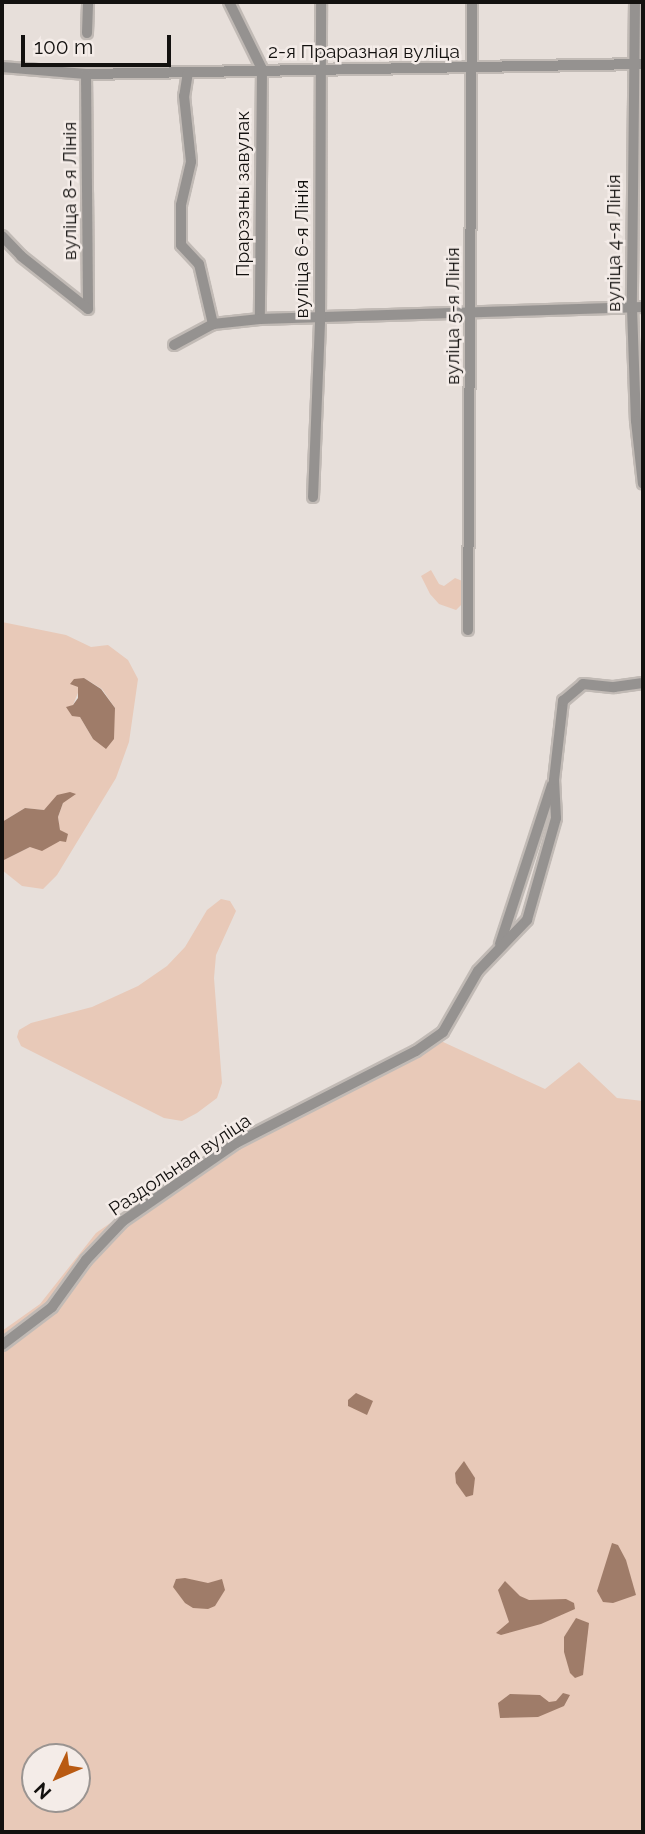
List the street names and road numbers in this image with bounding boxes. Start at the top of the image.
street label: 2-я Праразная вуліца [268,41,460,63]
street label: Прарэзны завулак [232,111,254,277]
street label: вуліца 8-я Лінія [59,122,81,260]
street label: вуліца 4-я Лінія [603,174,625,312]
street label: вуліца 6-я Лінія [291,180,313,318]
street label: вуліца 5-я Лінія [442,247,464,385]
street label: Раздольная вуліца [105,1109,255,1221]

